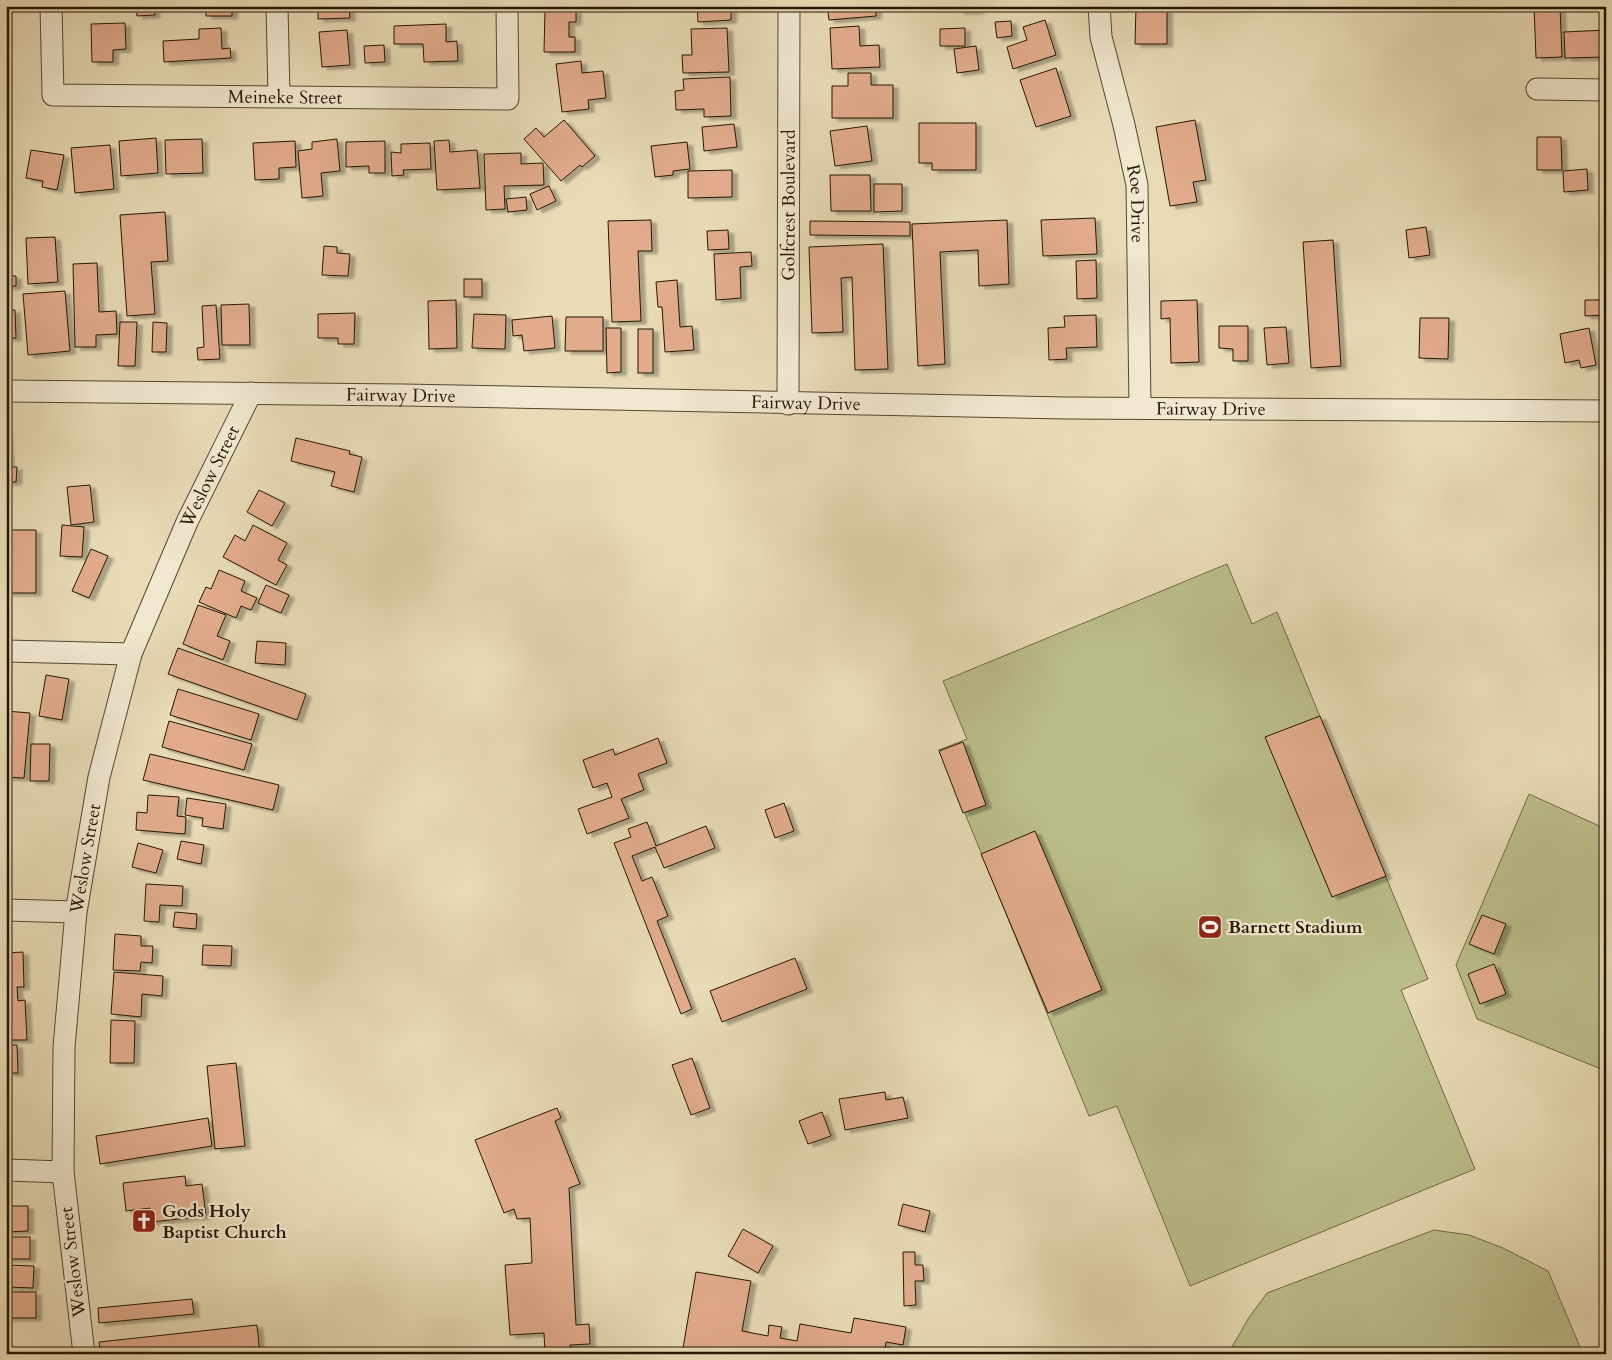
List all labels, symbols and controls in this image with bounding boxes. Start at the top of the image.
street label: Meineke Street [228,84,343,110]
street label: Golfcrest Boulevard [776,129,801,281]
street label: Roe Drive [1120,162,1150,243]
street label: Fairway Drive [346,382,456,409]
street label: Fairway Drive [751,389,861,416]
street label: Fairway Drive [1156,396,1266,422]
street label: Weslow Street [173,421,246,533]
street label: Weslow Street [63,801,107,916]
sports icon: Barnett Stadium [1197,914,1223,940]
place label: Barnett Stadium [1228,915,1363,940]
place label: Gods Holy Baptist Church [162,1199,287,1245]
street label: Weslow Street [54,1205,92,1320]
church icon: Gods Holy Baptist Church [131,1208,157,1234]

